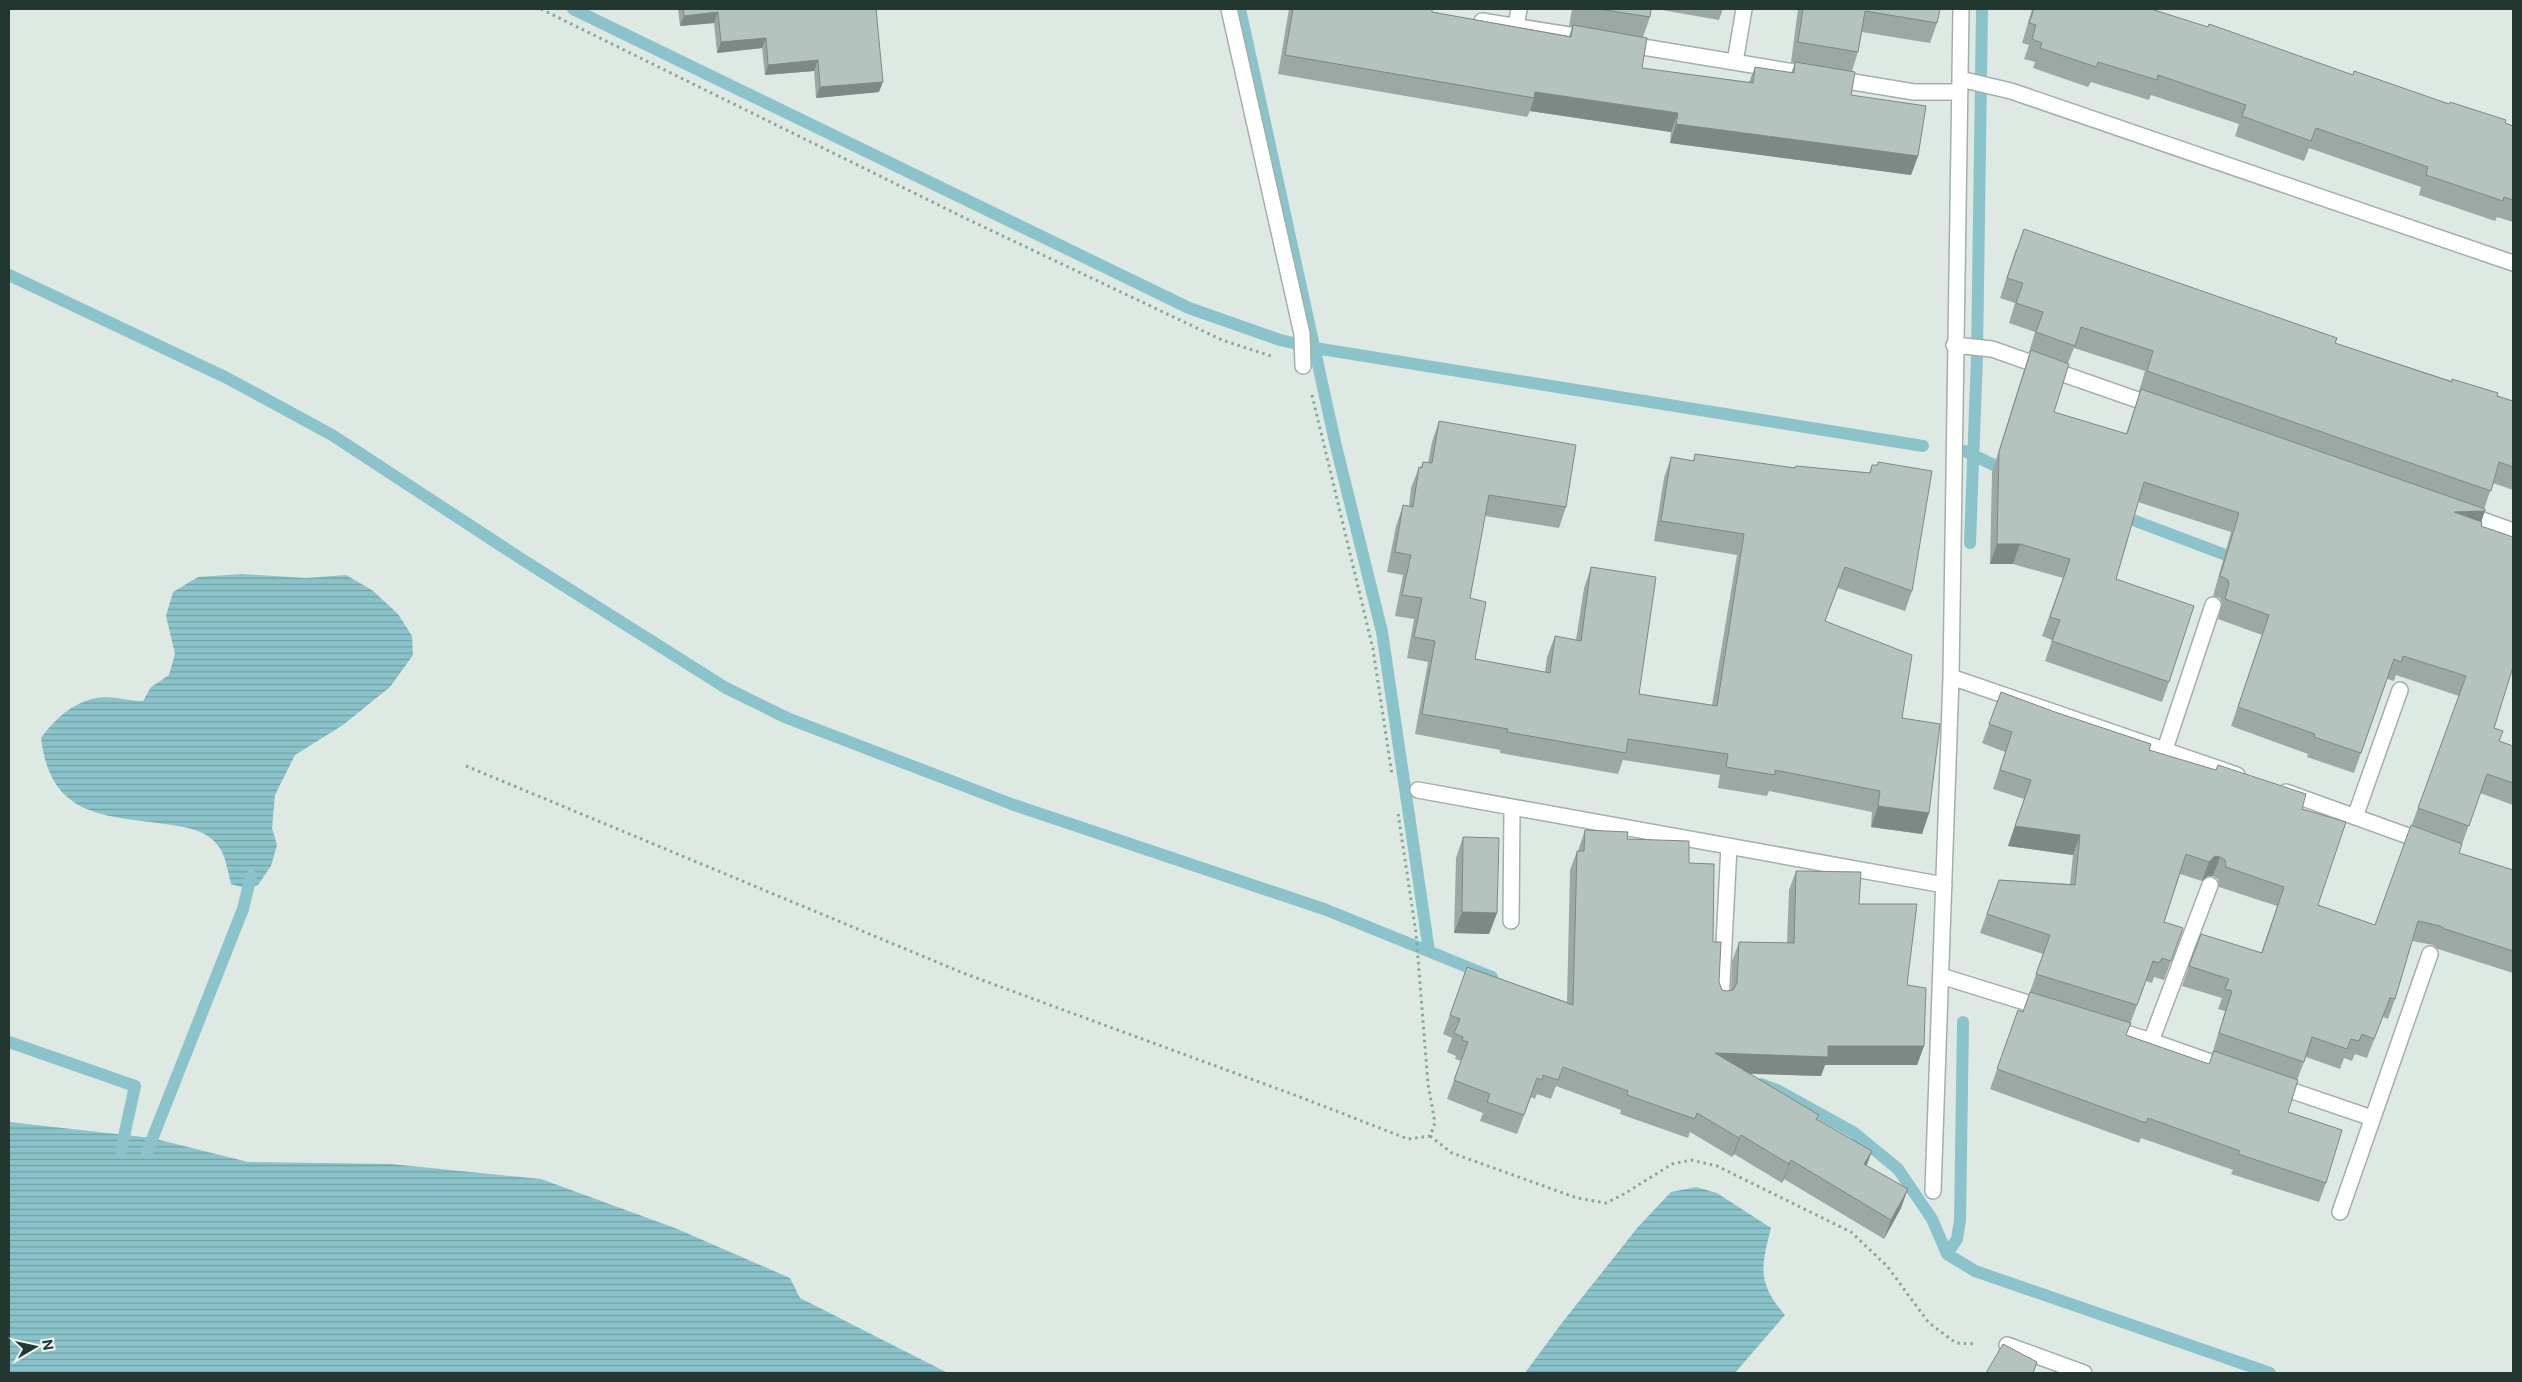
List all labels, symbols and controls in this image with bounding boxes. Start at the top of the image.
north arrow [10,1322,60,1372]
text: N [39,1338,57,1352]

